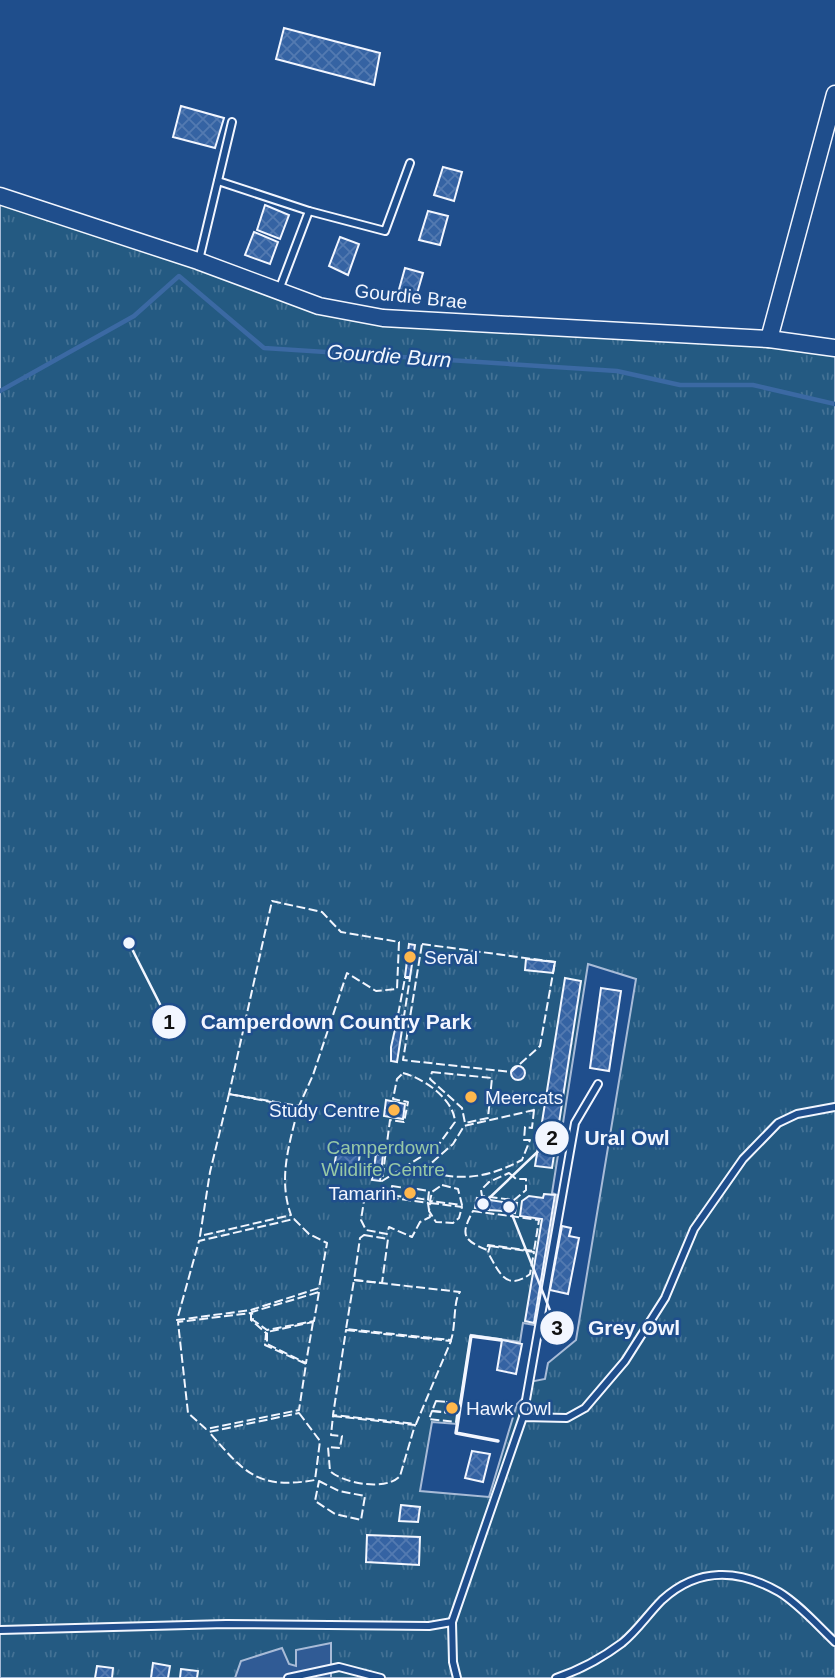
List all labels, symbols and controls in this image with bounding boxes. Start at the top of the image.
street label: Gourdie Brae [354,280,468,313]
water label: Gourdie Burn [326,340,452,371]
place label: Serval [424,947,478,968]
marker: Serval [402,949,418,965]
callout: Camperdown Country Park [151,1001,485,1043]
text: 1 [163,1010,175,1033]
text: Camperdown Country Park [201,1010,472,1033]
place label: Meercats [485,1087,563,1108]
marker: Meercats [463,1089,479,1105]
place label: Study Centre [269,1100,380,1121]
marker: Study Centre [386,1102,402,1118]
callout: Ural Owl [535,1117,683,1159]
text: 2 [546,1126,558,1149]
text: Ural Owl [584,1126,670,1149]
park label: Camperdown Wildlife Centre [321,1137,445,1180]
place label: Tamarin [328,1183,396,1204]
marker: Tamarin [402,1185,418,1201]
callout: Grey Owl [539,1307,694,1349]
text: 3 [551,1316,563,1339]
text: Grey Owl [588,1316,680,1339]
place label: Hawk Owl [466,1398,552,1419]
marker: Hawk Owl [444,1400,460,1416]

